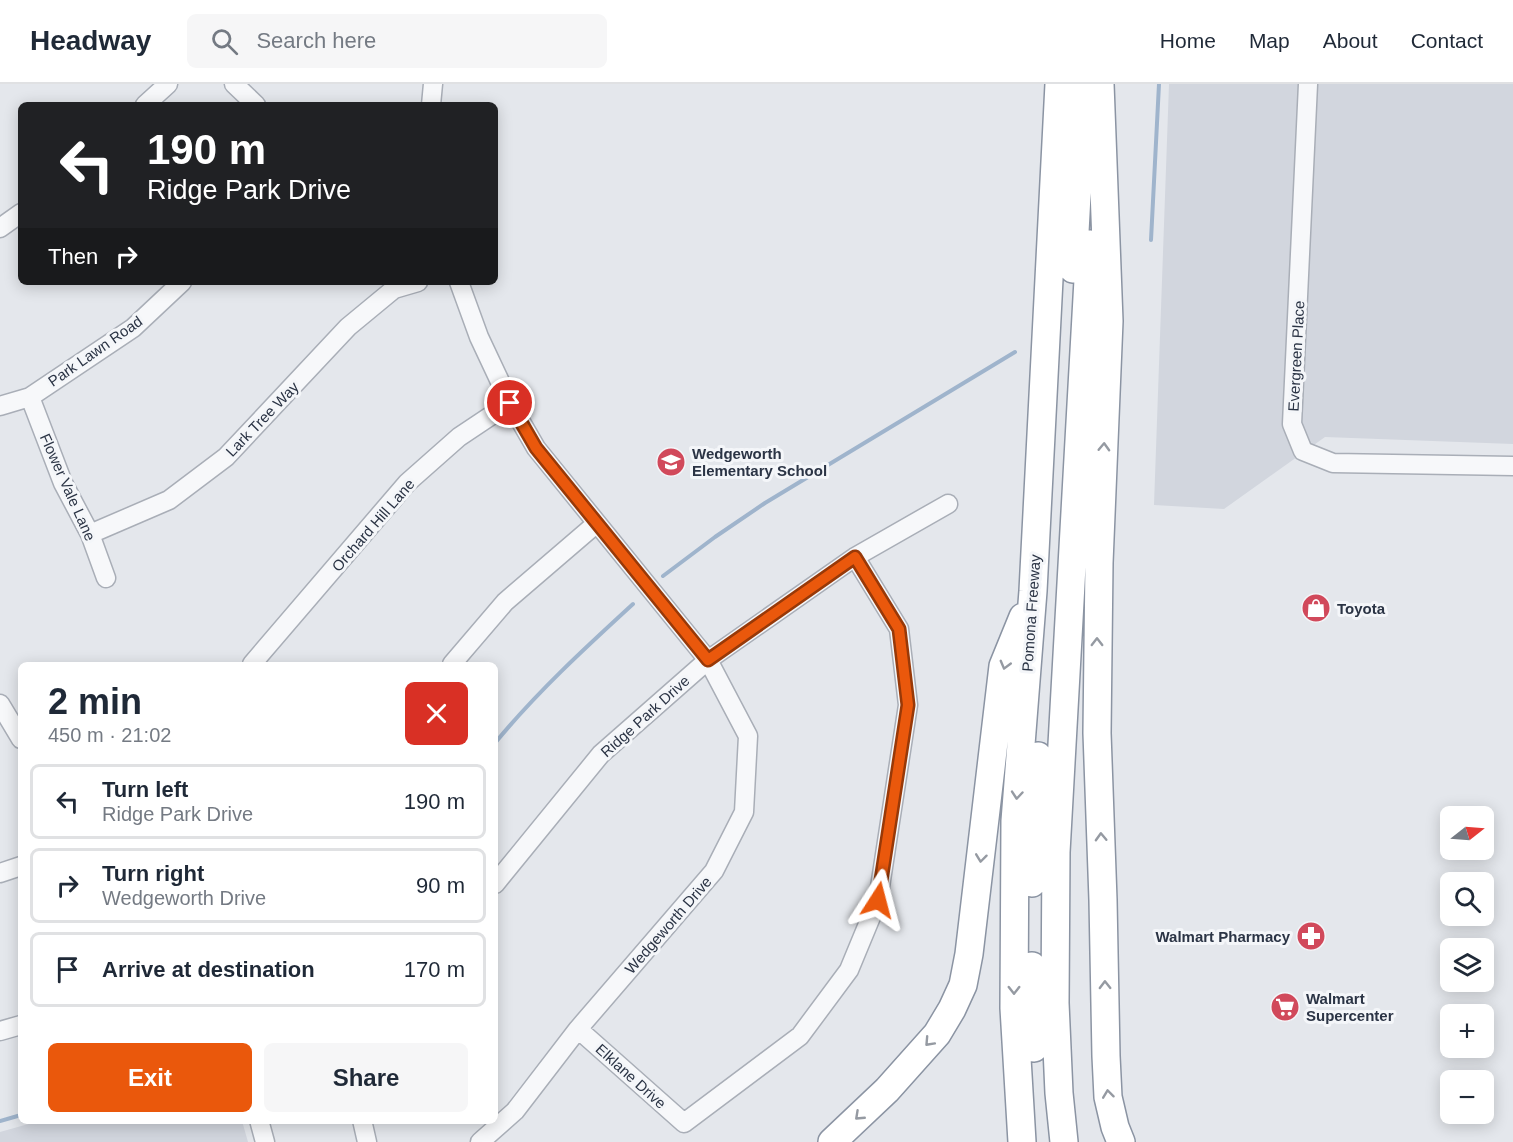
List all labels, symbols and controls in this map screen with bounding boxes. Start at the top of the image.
search box [187,14,607,68]
text: Headway [30,25,151,56]
icon: search [208,25,241,58]
text: Search here [256,28,376,53]
text: Home [1160,29,1216,52]
text: Map [1249,29,1290,52]
text: About [1323,29,1378,52]
text: Contact [1411,29,1483,52]
icon: left [48,126,126,204]
text: 190 m [147,126,266,173]
text: Ridge Park Drive [147,175,351,205]
icon: right [110,240,143,273]
text: Then [48,244,98,269]
street label: Evergreen Place [1285,300,1307,412]
street label: Park Lawn Road [45,312,145,390]
pin [484,377,535,428]
street label: Lark Tree Way [222,378,302,460]
icon: arrive [493,386,526,419]
street label: Flower Vale Lane [37,431,99,543]
one-way arrow [1097,443,1110,452]
place label: Wedgeworth Elementary School [692,445,827,479]
school or university icon: Wedgeworth Elementary School [655,446,687,478]
street label: Orchard Hill Lane [328,475,418,575]
street label: Pomona Freeway [1018,553,1044,672]
shop icon: Toyota [1300,592,1332,624]
place label: Toyota [1337,600,1386,617]
one-way arrow [1091,637,1103,646]
one-way arrow [1000,659,1012,670]
street label: Ridge Park Drive [597,672,693,760]
text: 2 min [48,681,142,722]
button: close [405,682,468,745]
text: 450 m · 21:02 [48,724,171,746]
text: Turn left [102,777,188,802]
icon: left [51,785,84,818]
text: 190 m [404,789,465,814]
one-way arrow [1011,791,1024,800]
text: Ridge Park Drive [102,803,253,825]
north arrow [1440,806,1494,860]
map controls [1440,806,1494,1124]
one-way arrow [1094,832,1107,841]
one-way arrow [975,853,987,863]
text: Turn right [102,861,204,886]
position arrow [846,868,910,932]
icon: right [51,869,84,902]
button: search [1440,872,1494,926]
text: 90 m [416,873,465,898]
street label: Wedgeworth Drive [621,873,715,977]
text: Wedgeworth Drive [102,887,266,909]
pharmacy icon: Walmart Pharmacy [1295,920,1327,952]
place label: Walmart Pharmacy [1155,928,1291,945]
button: layers [1440,938,1494,992]
icon: arrive [51,953,84,986]
text: Arrive at destination [102,957,315,982]
text: 170 m [404,957,465,982]
one-way arrow [1098,981,1111,990]
one-way arrow [1008,986,1020,995]
place label: Walmart Supercenter [1306,990,1394,1024]
supermarket icon: Walmart Supercenter [1269,991,1301,1023]
button: + [1440,1004,1494,1058]
one-way arrow [925,1035,936,1046]
street label: Elklane Drive [592,1040,670,1112]
button: Exit [48,1043,252,1112]
button: Share [264,1043,468,1112]
button: − [1440,1070,1494,1124]
one-way arrow [1103,1089,1115,1098]
one-way arrow [855,1109,866,1120]

